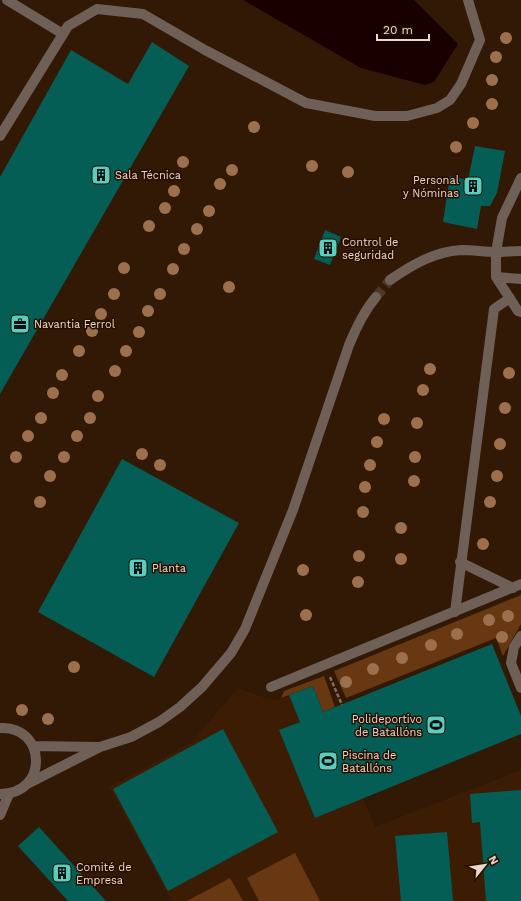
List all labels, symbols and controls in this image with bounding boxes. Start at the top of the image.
scale bar [377,16,429,42]
text: 20 m [383,23,413,37]
building icon: Sala Técnica [90,164,112,186]
place label: Sala Técnica [115,169,181,182]
place label: Personal y Nóminas [403,174,460,200]
building icon: Personal y Nóminas [462,175,484,197]
place label: Control de seguridad [342,236,398,262]
building icon: Control de seguridad [317,237,339,259]
office icon: Navantia Ferrol [9,313,31,335]
place label: Navantia Ferrol [34,318,116,331]
building icon: Planta [127,557,149,579]
place label: Planta [152,562,186,575]
place label: Polideportivo de Batallóns [352,713,422,739]
sports icon: Polideportivo de Batallóns [425,714,447,736]
place label: Piscina de Batallóns [342,749,396,775]
sports icon: Piscina de Batallóns [317,750,339,772]
north arrow [465,845,505,885]
text: N [486,853,501,867]
place label: Comité de Empresa [76,861,132,887]
building icon: Comité de Empresa [51,862,73,884]

